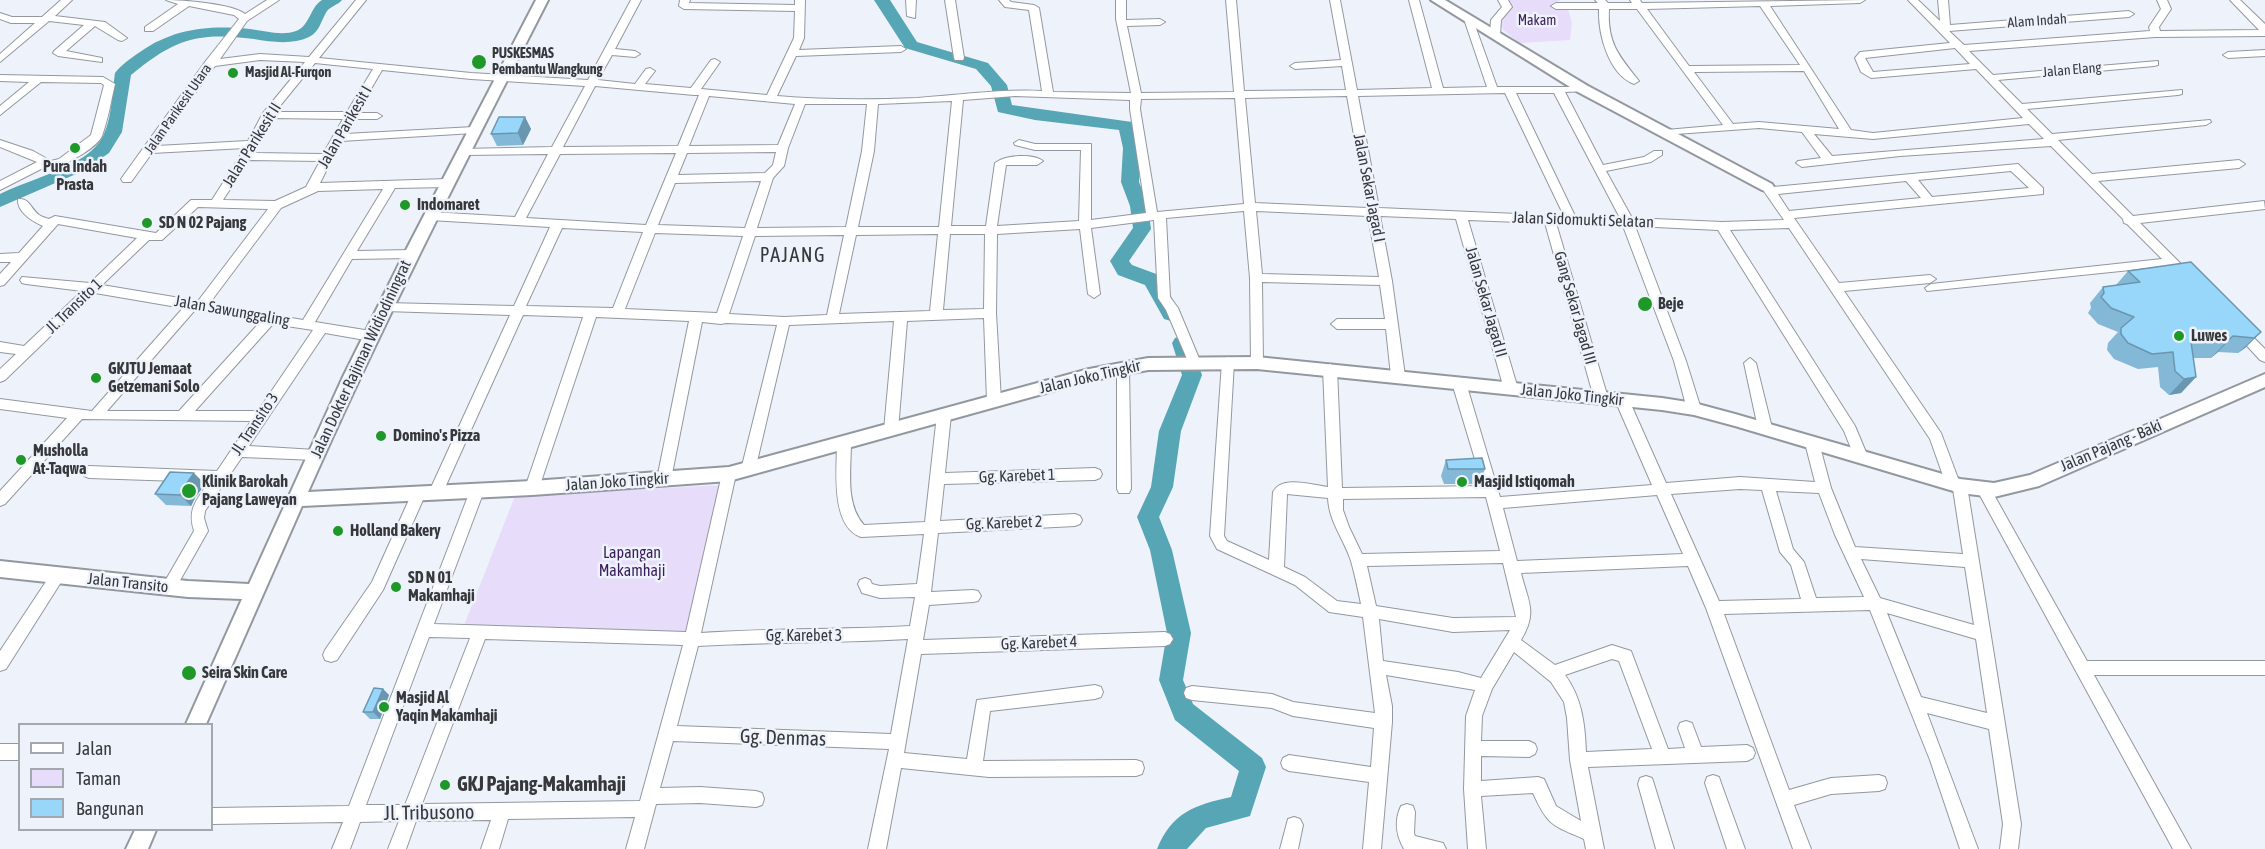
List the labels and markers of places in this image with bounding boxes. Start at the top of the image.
place label: PUSKESMAS Pembantu Wangkung [492,46,603,78]
marker: PUSKESMAS Pembantu Wangkung [470,53,488,71]
place label: Masjid Al-Furqon [245,65,331,81]
marker: Masjid Al-Furqon [226,66,240,80]
marker: Pura Indah Prasta [68,141,82,155]
place label: Pura Indah Prasta [43,157,107,195]
place label: Indomaret [417,195,479,215]
marker: Indomaret [398,198,412,212]
place label: SD N 02 Pajang [159,213,246,233]
marker: SD N 02 Pajang [140,216,154,230]
place label: Beje [1658,294,1684,314]
marker: Beje [1636,295,1654,313]
place label: Luwes [2191,326,2227,346]
marker: Luwes [2172,329,2186,343]
place label: GKJTU Jemaat Getzemani Solo [108,359,200,397]
marker: GKJTU Jemaat Getzemani Solo [89,371,103,385]
place label: Domino's Pizza [393,426,480,446]
marker: Domino's Pizza [374,429,388,443]
place label: Musholla At-Taqwa [33,441,88,479]
marker: Musholla At-Taqwa [14,453,28,467]
place label: Klinik Barokah Pajang Laweyan [202,472,297,510]
place label: Masjid Istiqomah [1474,472,1575,492]
marker: Masjid Istiqomah [1455,475,1469,489]
marker: Klinik Barokah Pajang Laweyan [180,482,198,500]
place label: Holland Bakery [350,521,441,541]
marker: Holland Bakery [331,524,345,538]
place label: SD N 01 Makamhaji [408,568,475,606]
marker: SD N 01 Makamhaji [389,580,403,594]
place label: Seira Skin Care [202,663,288,683]
marker: Seira Skin Care [180,664,198,682]
place label: Masjid Al Yaqin Makamhaji [396,688,498,726]
marker: Masjid Al Yaqin Makamhaji [377,700,391,714]
place label: GKJ Pajang-Makamhaji [457,773,626,797]
marker: GKJ Pajang-Makamhaji [438,778,452,792]

